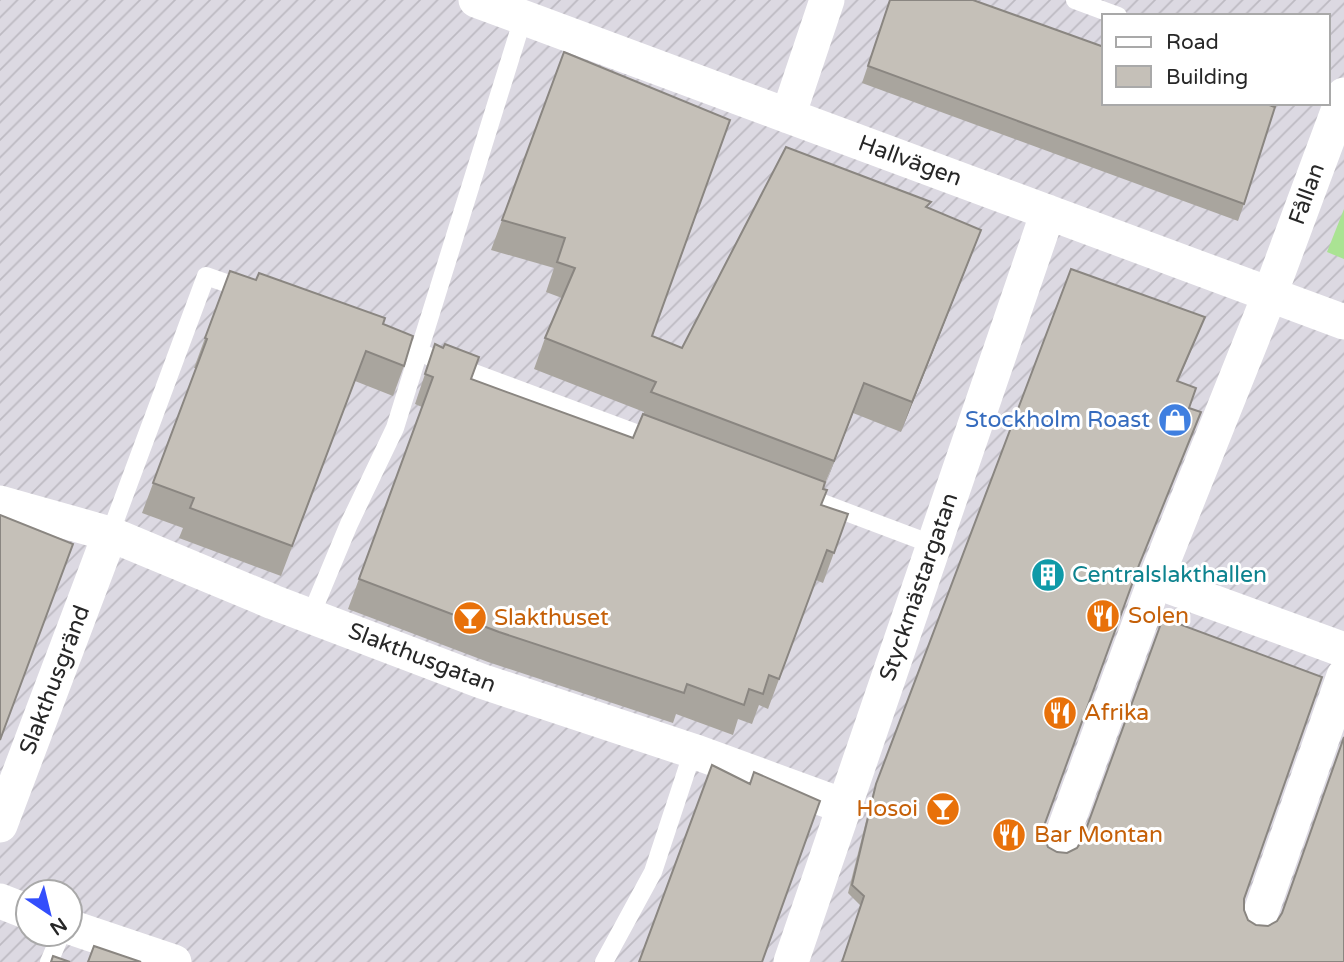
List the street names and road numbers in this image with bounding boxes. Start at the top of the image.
street label: Hallvägen [854,129,966,193]
street label: Fållan [1283,159,1331,229]
street label: Styckmästargatan [874,489,964,685]
street label: Slakthusgränd [14,601,96,759]
street label: Slakthusgatan [344,617,500,699]

